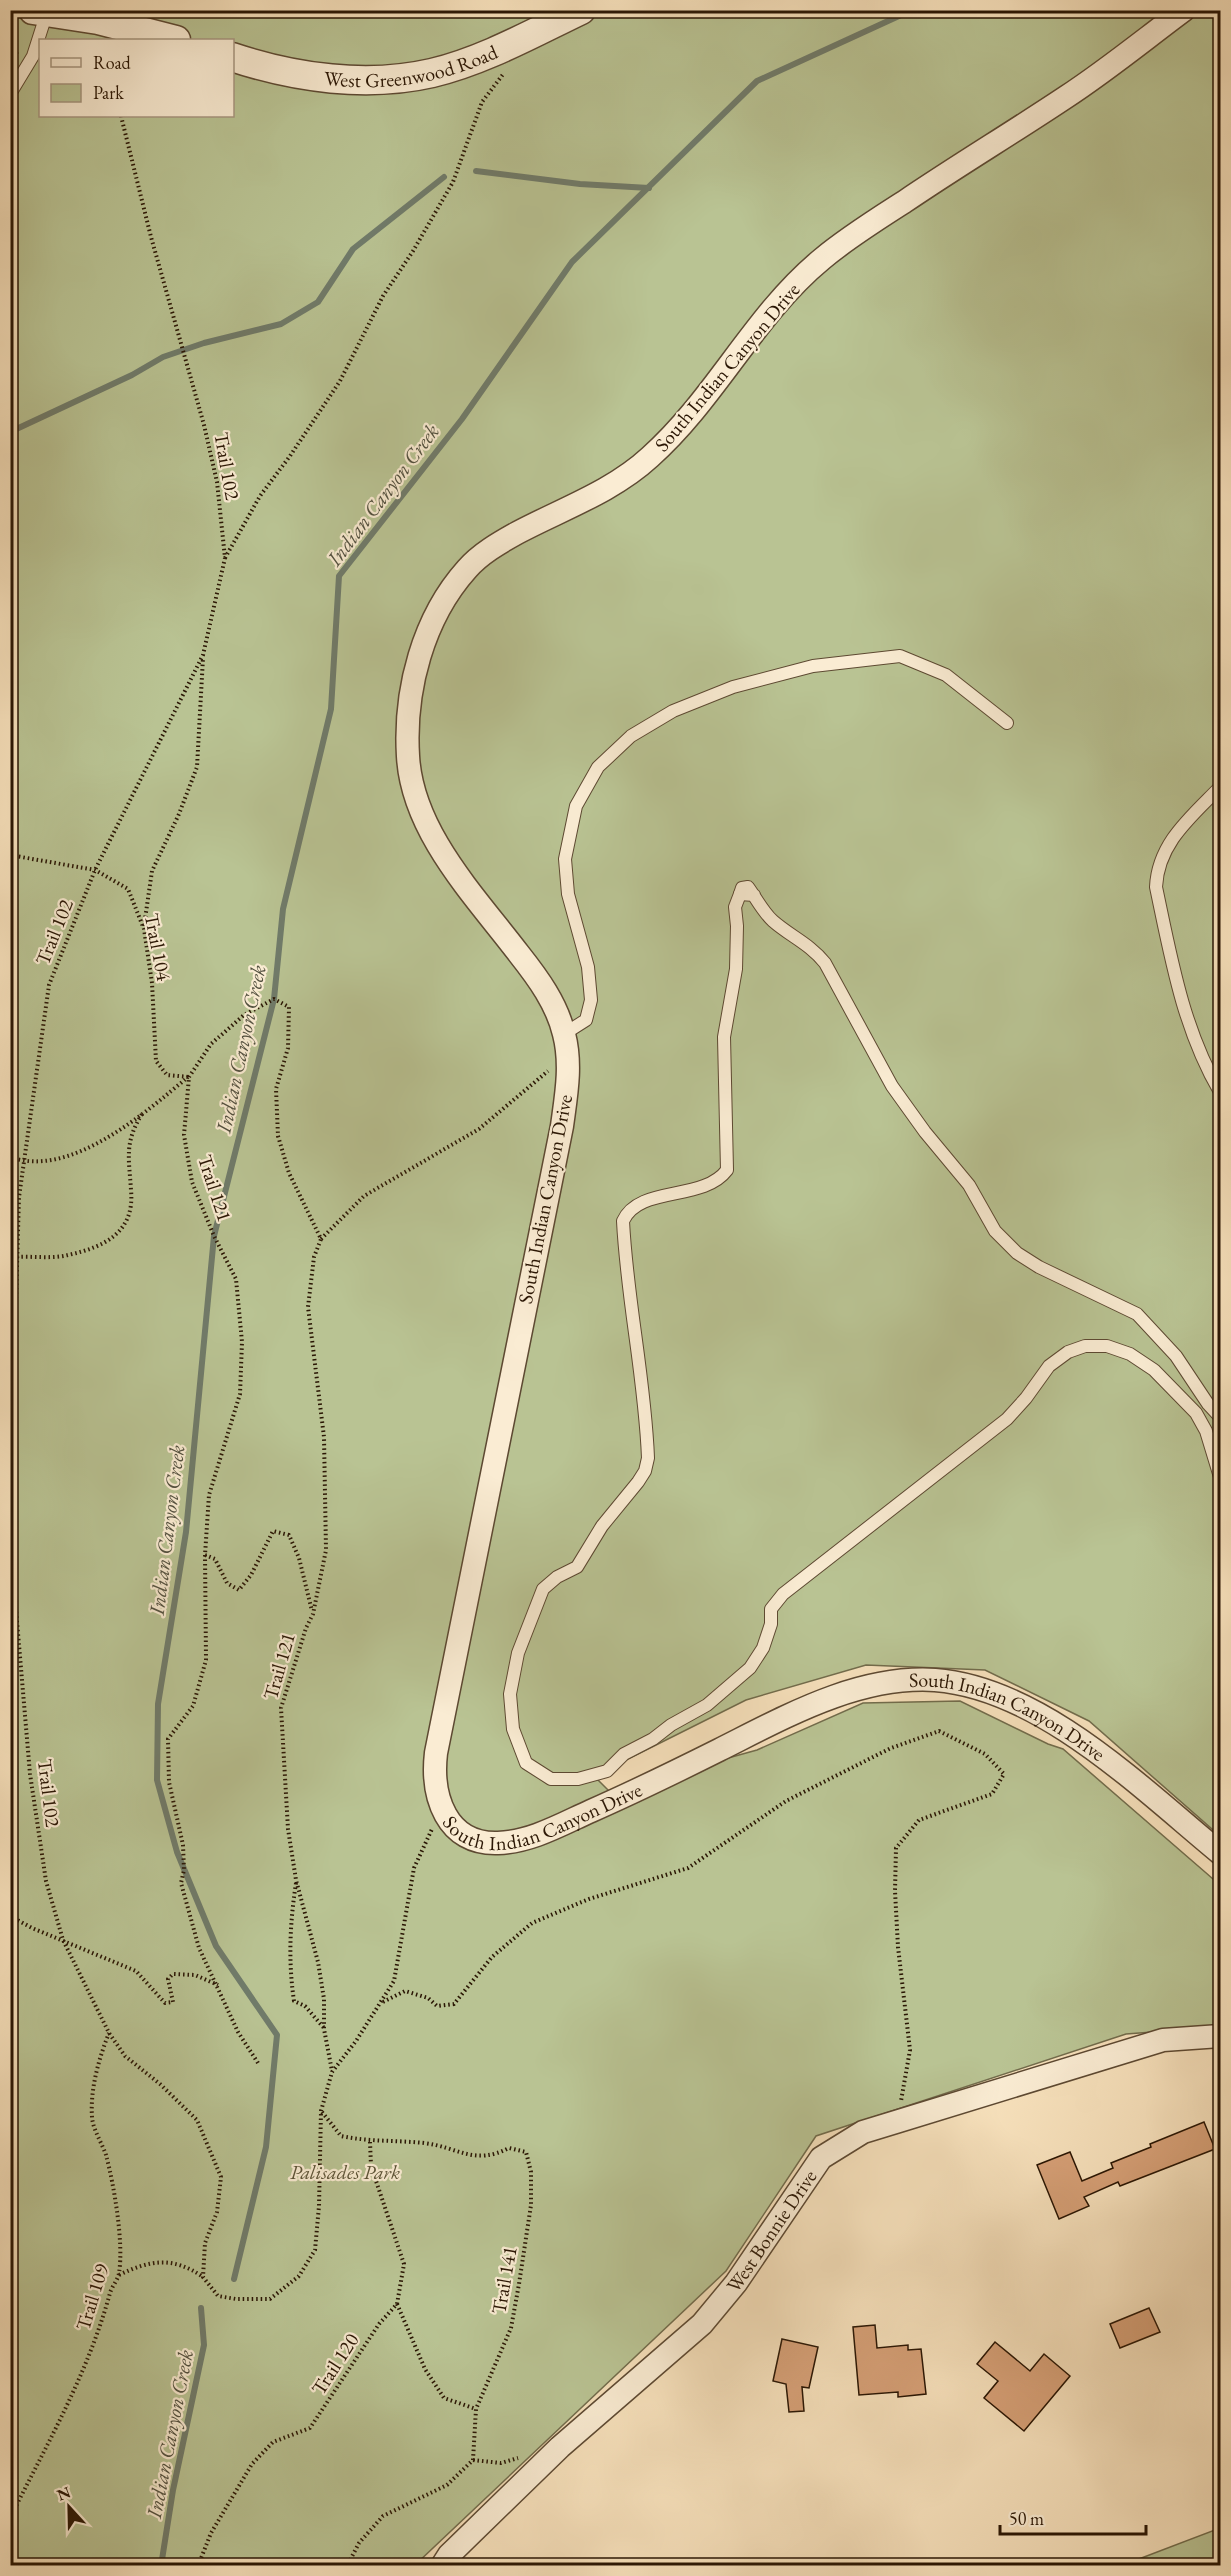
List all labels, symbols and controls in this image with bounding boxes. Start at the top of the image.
street label: West Greenwood Road [323,38,502,93]
legend [39,39,234,117]
text: Road [93,51,132,74]
text: Park [93,81,124,104]
street label: South Indian Canyon Drive [649,277,805,457]
water label: Indian Canyon Creek [320,418,445,572]
street label: Trail 102 [208,430,246,502]
street label: Trail 102 [29,895,79,969]
street label: Trail 104 [139,911,177,984]
water label: Indian Canyon Creek [209,962,272,1136]
street label: South Indian Canyon Drive [512,1092,578,1306]
street label: Trail 121 [192,1151,238,1225]
water label: Indian Canyon Creek [143,1443,190,1617]
street label: Trail 121 [257,1629,301,1703]
street label: South Indian Canyon Drive [908,1667,1111,1767]
street label: Trail 102 [32,1757,66,1829]
street label: South Indian Canyon Drive [437,1777,646,1856]
park label: Palisades Park [290,2159,400,2185]
street label: West Bonnie Drive [720,2164,823,2298]
street label: Trail 141 [485,2244,523,2316]
street label: Trail 109 [70,2260,115,2334]
street label: Trail 120 [305,2328,365,2400]
water label: Indian Canyon Creek [140,2347,199,2521]
north arrow [39,2477,99,2537]
text: N [54,2481,74,2506]
scale bar [1000,2498,1146,2536]
text: 50 m [1009,2507,1044,2530]

